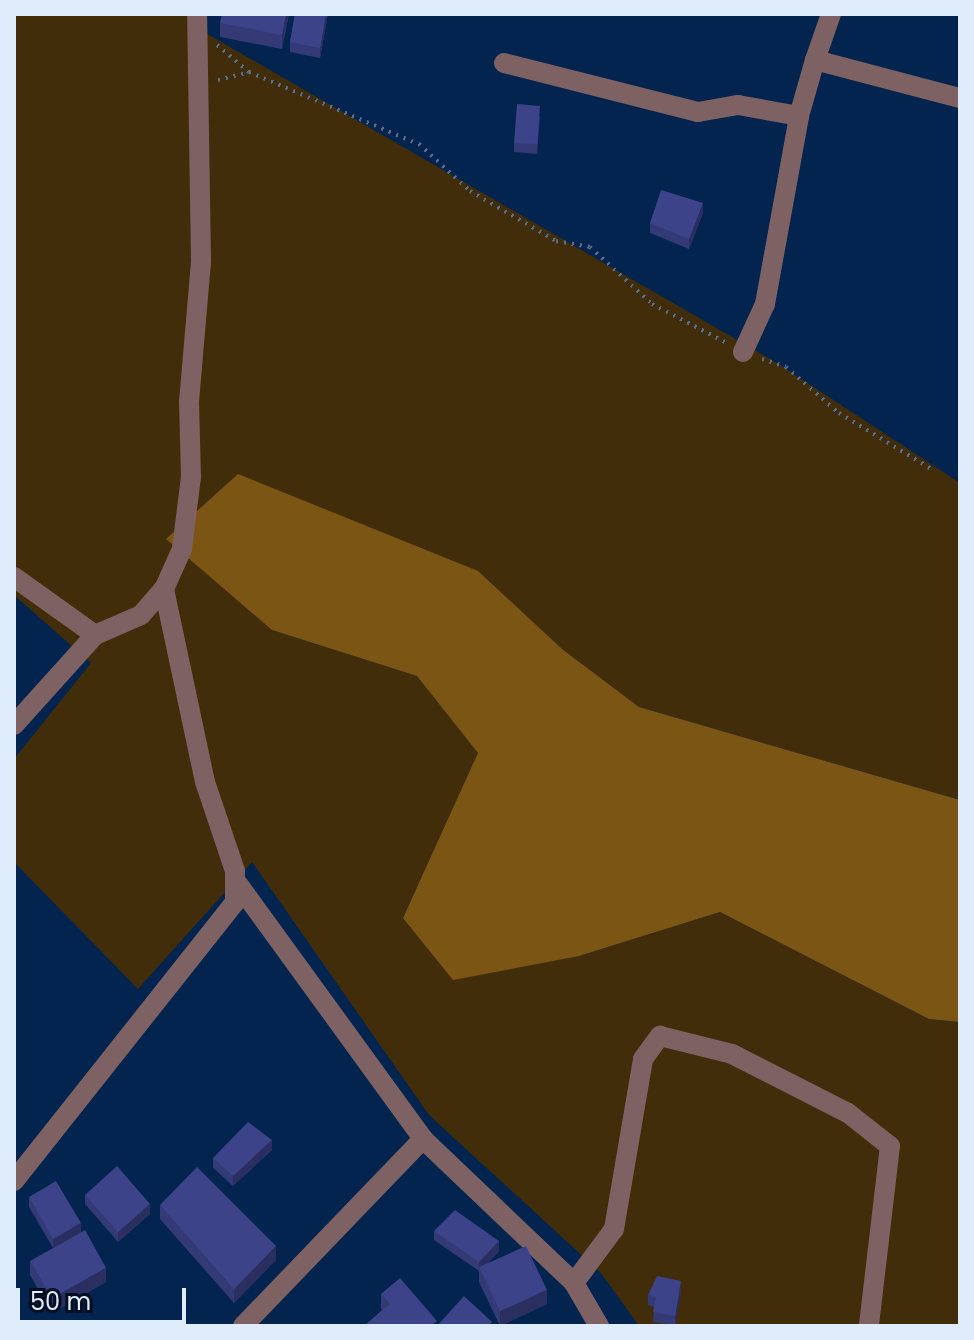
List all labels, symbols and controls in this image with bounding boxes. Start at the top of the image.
scale bar [20,1272,190,1322]
text: 50 m [30,1285,91,1318]

